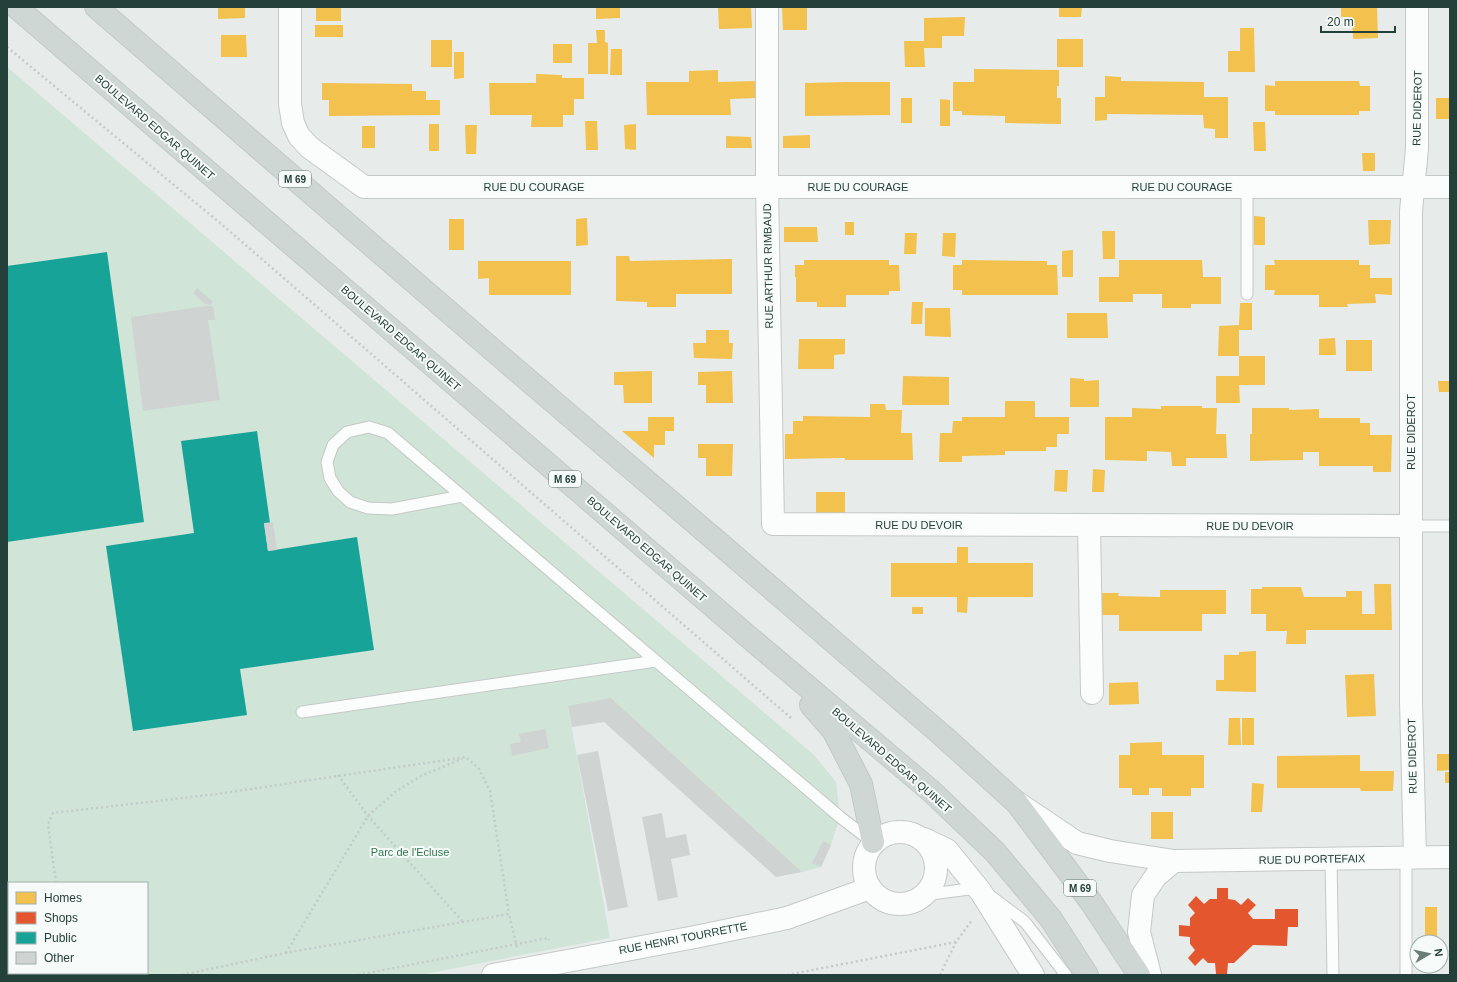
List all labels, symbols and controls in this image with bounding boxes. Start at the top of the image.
scale bar [1321,8,1395,34]
text: 20 m [1327,15,1354,29]
street label: RUE DIDEROT [1410,70,1424,146]
street label: BOULEVARD EDGAR QUINET [93,72,217,182]
road number: M 69 [279,171,311,187]
street label: RUE DU COURAGE [484,181,584,193]
street label: RUE DU COURAGE [808,181,908,193]
street label: RUE DU COURAGE [1132,181,1232,193]
street label: RUE ARTHUR RIMBAUD [761,203,775,329]
street label: BOULEVARD EDGAR QUINET [339,283,463,393]
street label: RUE DIDEROT [1405,394,1417,470]
road number: M 69 [549,471,581,487]
street label: BOULEVARD EDGAR QUINET [585,494,709,604]
street label: RUE DU DEVOIR [875,519,963,531]
street label: RUE DU DEVOIR [1206,520,1294,532]
street label: BOULEVARD EDGAR QUINET [830,705,954,815]
street label: RUE DIDEROT [1405,718,1419,794]
park label: Parc de l'Ecluse [371,846,449,858]
street label: RUE DU PORTEFAIX [1259,852,1366,866]
road number: M 69 [1064,880,1096,896]
legend [8,882,148,974]
text: Homes [44,891,82,905]
text: Shops [44,911,78,925]
street label: RUE HENRI TOURRETTE [618,920,748,956]
text: Public [44,931,77,945]
north arrow [1409,934,1449,974]
text: N [1432,948,1445,957]
text: Other [44,951,74,965]

